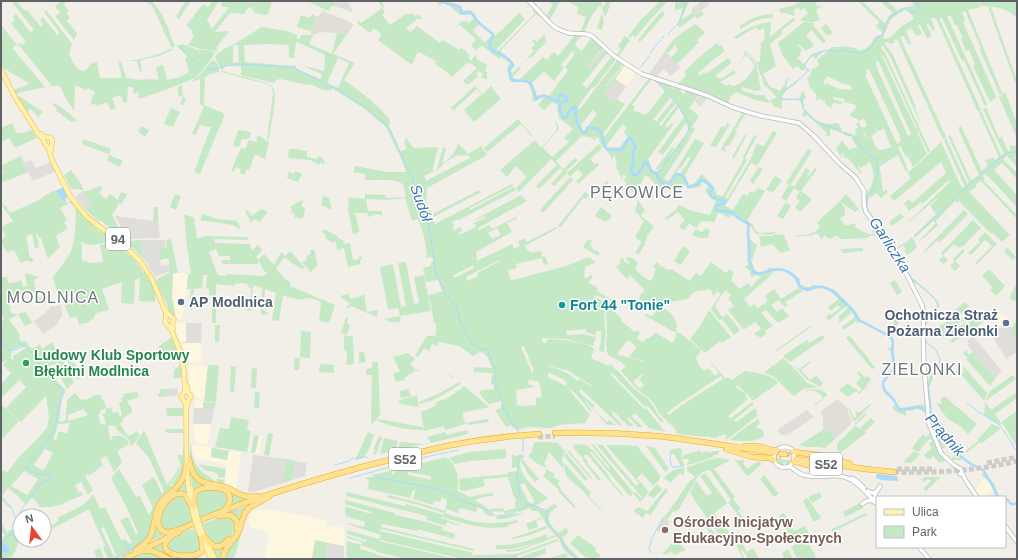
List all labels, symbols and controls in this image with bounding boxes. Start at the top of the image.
water label: Sudół [407,182,436,224]
district label: PĘKOWICE [590,184,684,201]
water label: Garliczka [866,214,915,276]
road number: 94 [106,228,130,250]
district label: MODLNICA [7,289,99,306]
place label: AP Modlnica [189,294,273,310]
marker: AP Modlnica [176,297,186,307]
place label: Fort 44 "Tonie" [570,297,670,313]
marker: Fort 44 "Tonie" [557,300,567,310]
place label: Ochotnicza Straż Pożarna Zielonki [884,307,998,339]
marker: Ochotnicza Straż Pożarna Zielonki [1001,318,1011,328]
place label: Ludowy Klub Sportowy Błękitni Modlnica [34,347,190,379]
marker: Ludowy Klub Sportowy Błękitni Modlnica [21,358,31,368]
district label: ZIELONKI [882,361,962,378]
water label: Prądnik [922,410,969,461]
road number: S52 [389,448,421,470]
road number: S52 [810,453,842,475]
legend [876,496,1006,548]
text: Ulica [912,505,939,519]
north arrow [12,508,52,548]
text: N [24,512,35,525]
place label: Ośrodek Inicjatyw Edukacyjno-Społecznych [673,514,842,546]
marker: Ośrodek Inicjatyw Edukacyjno-Społecznych [660,525,670,535]
text: Park [912,525,938,539]

